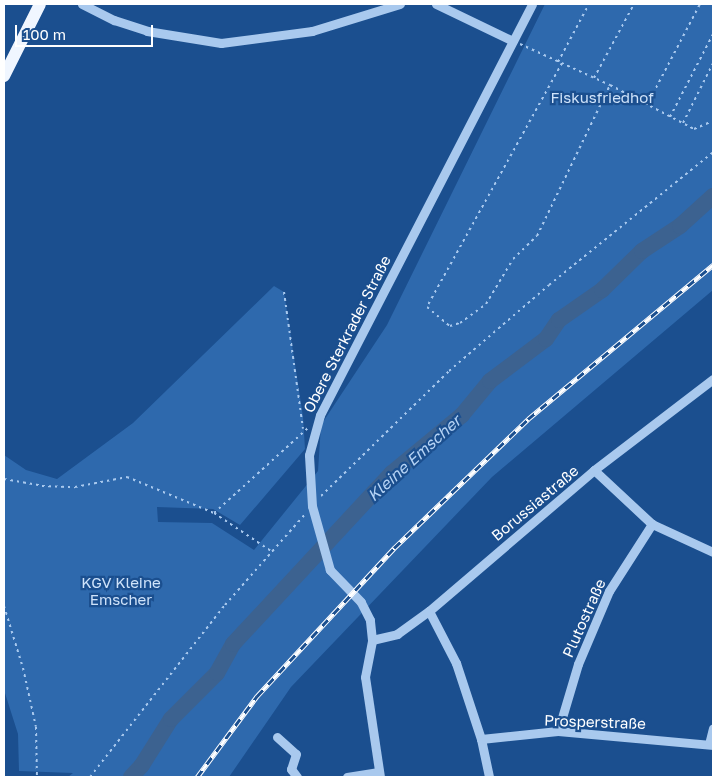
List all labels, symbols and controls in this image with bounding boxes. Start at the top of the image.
scale bar [18,15,155,47]
text: 100 m [23,25,66,43]
park label: Fiskusfriedhof [550,89,654,107]
street label: Obere Sterkrader Straße [299,252,395,416]
water label: Kleine Emscher [363,411,465,505]
street label: Borussiastraße [488,461,582,545]
park label: KGV Kleine Emscher [81,573,161,608]
street label: Plutostraße [559,576,609,660]
street label: Prosperstraße [544,711,646,733]

